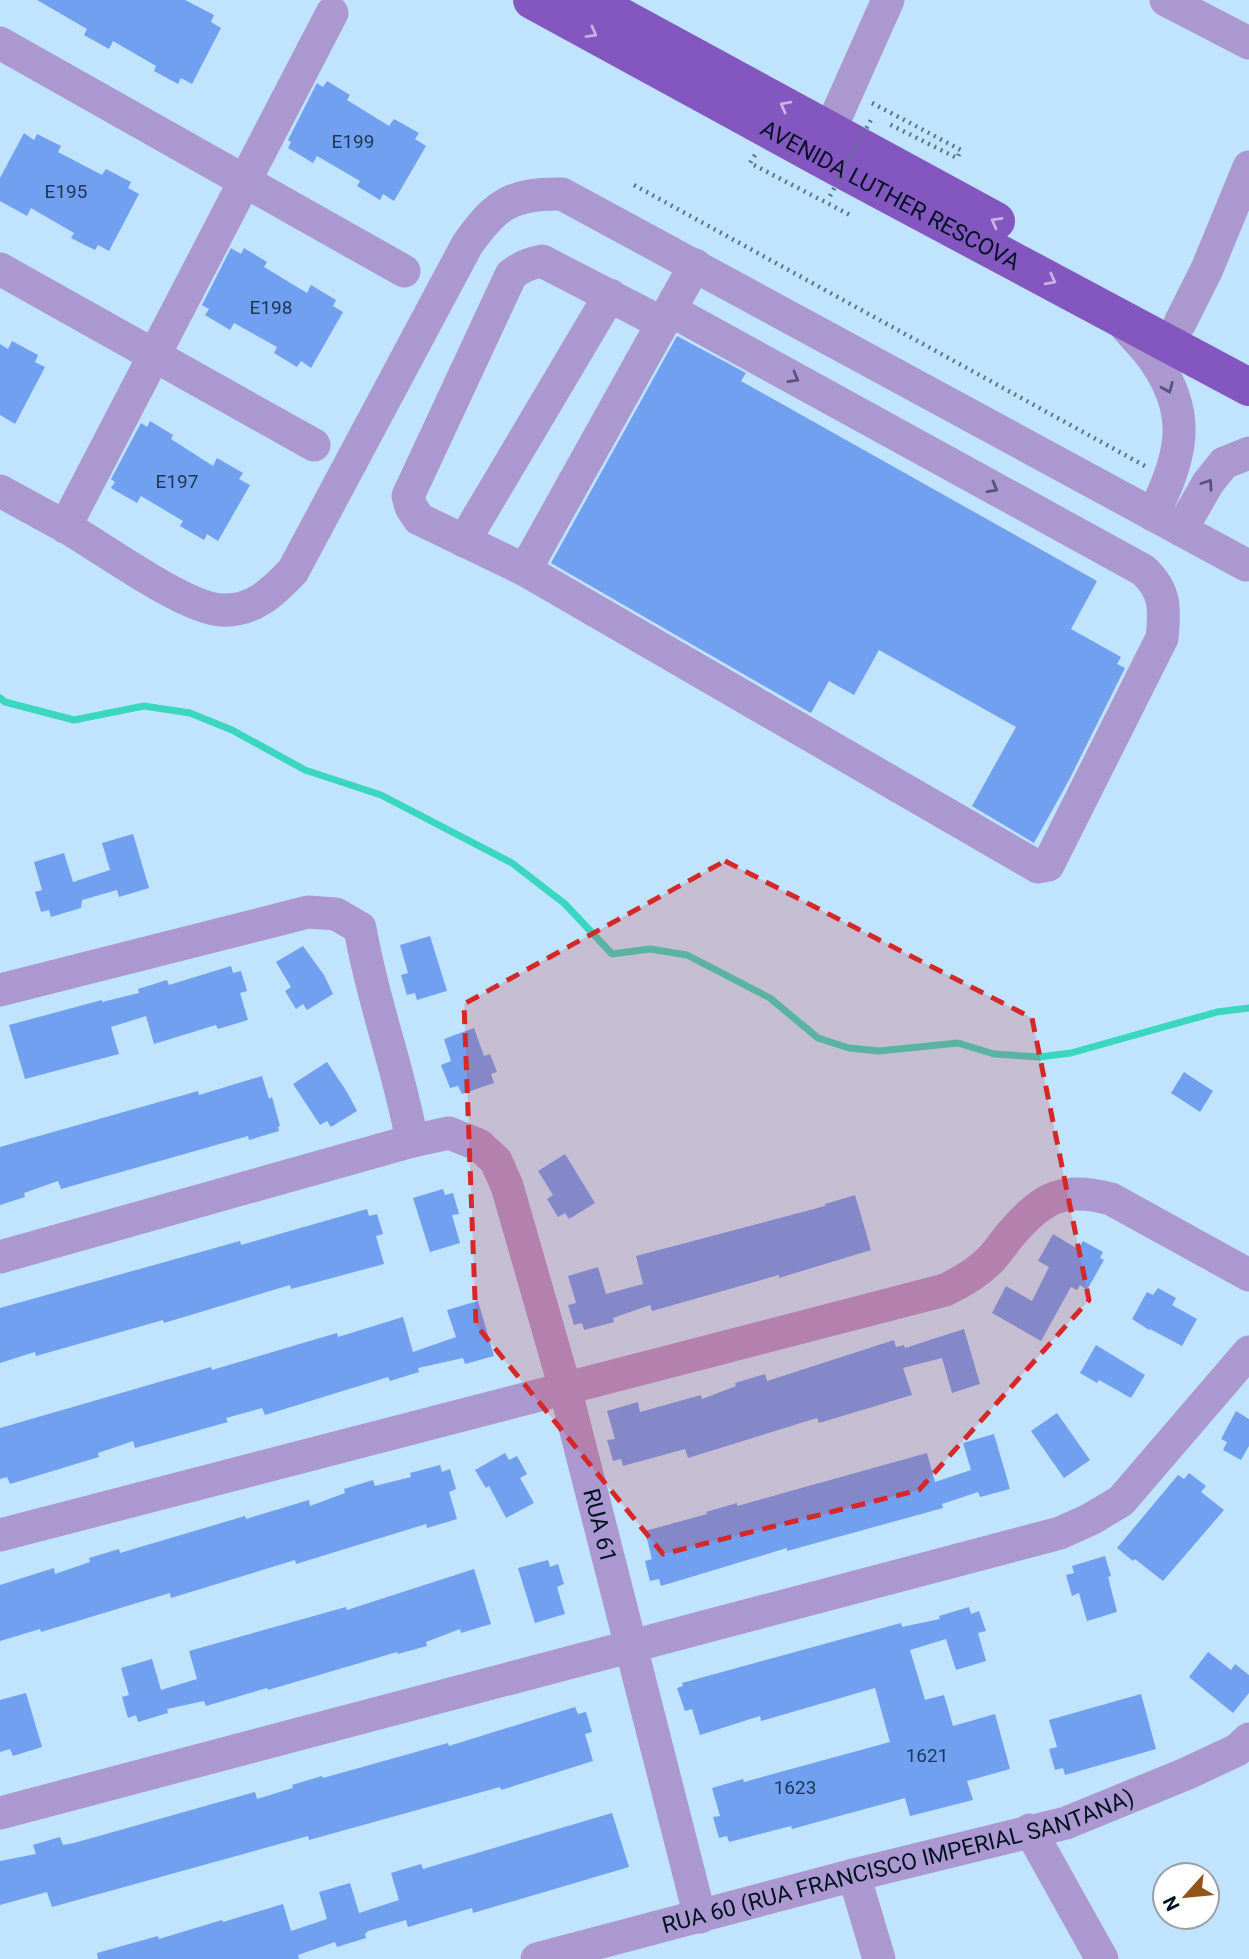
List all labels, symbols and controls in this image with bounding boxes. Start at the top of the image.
one-way arrow [585,25,597,38]
one-way arrow [780,101,792,114]
street label: AVENIDA LUTHER RESCOVA [756,114,1025,276]
house number: E199 [332,130,374,153]
house number: E195 [45,180,87,203]
one-way arrow [991,216,1003,230]
one-way arrow [1044,272,1056,285]
house number: E198 [250,296,292,319]
one-way arrow [787,370,799,383]
one-way arrow [1160,381,1174,393]
house number: E197 [156,470,198,493]
one-way arrow [1200,479,1212,492]
one-way arrow [986,480,999,493]
street label: RUA 61 [578,1486,623,1565]
house number: 1621 [906,1744,948,1767]
house number: 1623 [774,1776,816,1799]
street label: RUA 60 (RUA FRANCISCO IMPERIAL SANTANA) [659,1783,1138,1939]
north arrow [1151,1861,1221,1931]
text: N [1158,1892,1185,1915]

